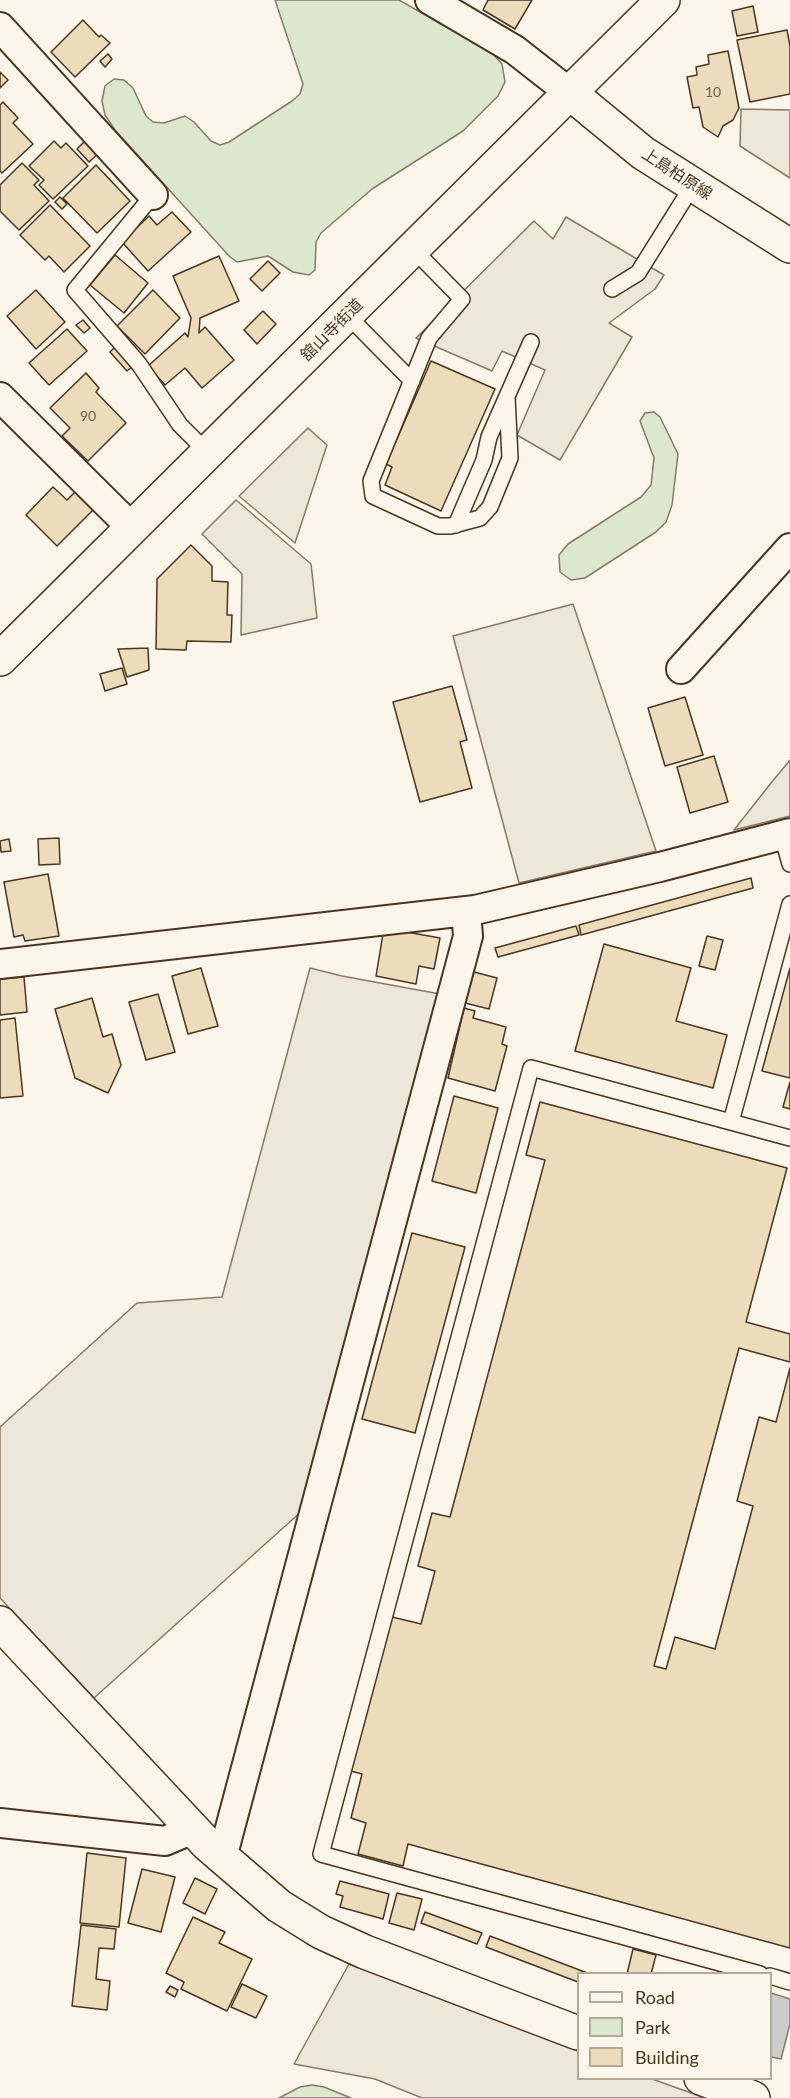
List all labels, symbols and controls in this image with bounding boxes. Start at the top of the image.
house number: 10 [705,84,721,100]
street label: 上島柏原線 [638,144,716,204]
street label: 舘山寺街道 [297,295,367,365]
house number: 90 [80,408,96,424]
legend [577,1972,772,2080]
text: Road [635,1986,675,2008]
text: Park [635,2016,670,2038]
text: Building [635,2046,699,2068]

